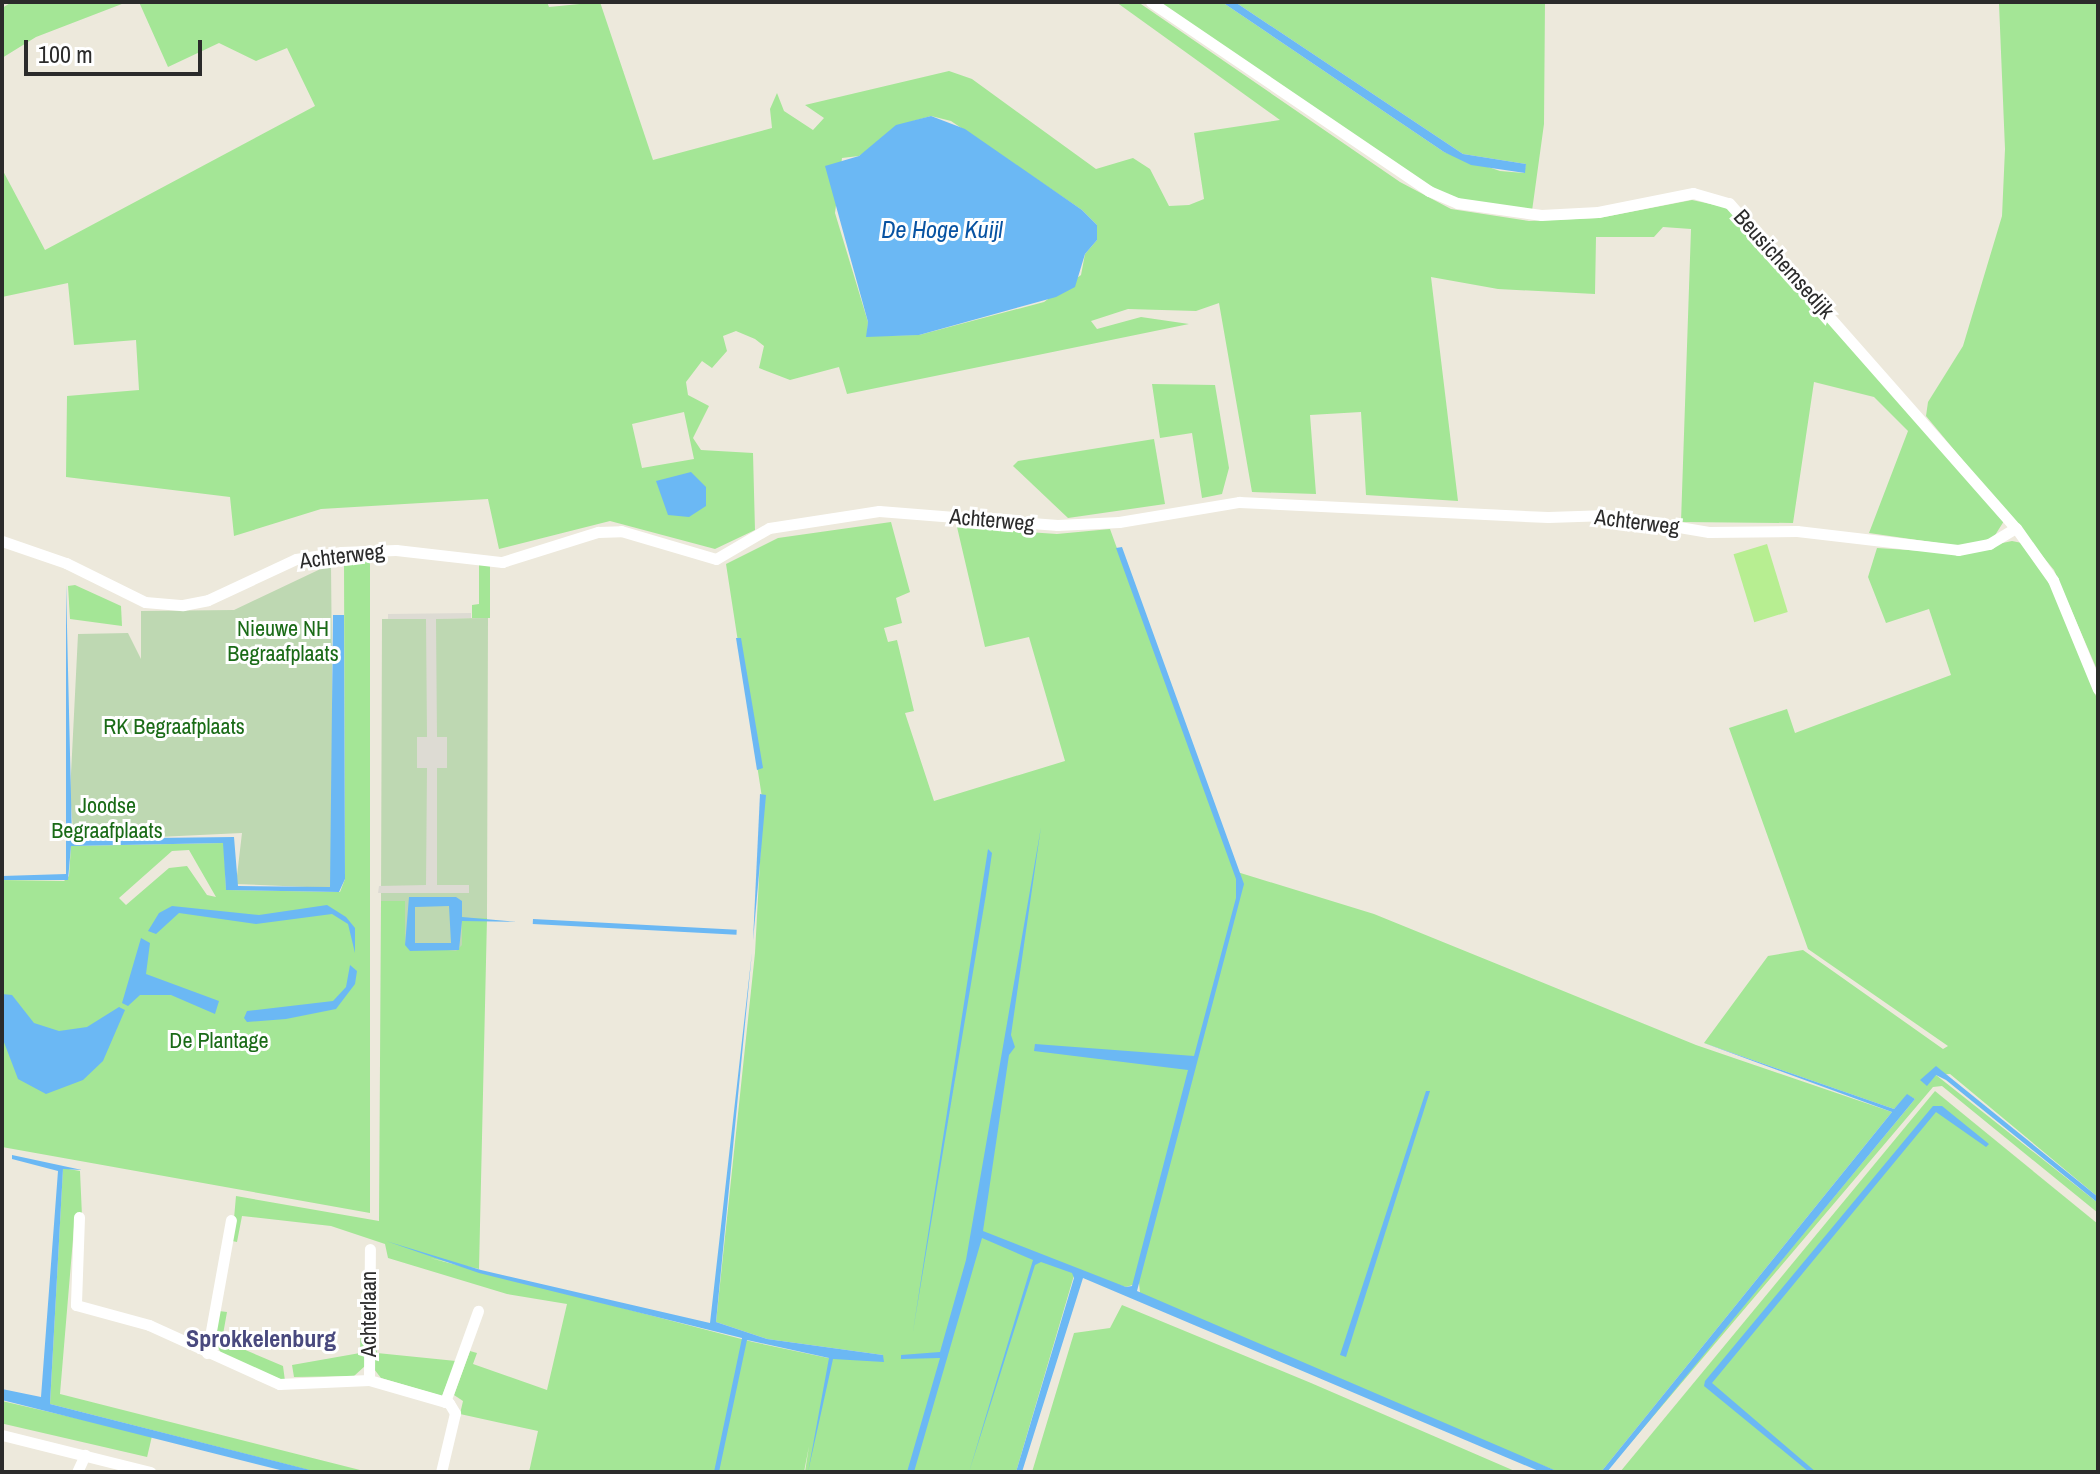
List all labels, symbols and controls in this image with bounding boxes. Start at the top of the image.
scale bar [28,24,206,74]
text: 100 m [38,38,93,70]
street label: Beusichemsedijk [1728,204,1840,324]
water label: De Hoge Kuijl [881,216,1003,244]
street label: Achterweg [948,503,1036,537]
street label: Achterweg [1593,504,1681,540]
street label: Achterweg [298,538,386,574]
park label: Nieuwe NH Begraafplaats [227,615,339,666]
park label: RK Begraafplaats [103,714,245,740]
park label: Joodse Begraafplaats [51,792,163,844]
park label: De Plantage [169,1028,269,1054]
street label: Achterlaan [356,1271,382,1357]
district label: Sprokkelenburg [186,1325,336,1353]

